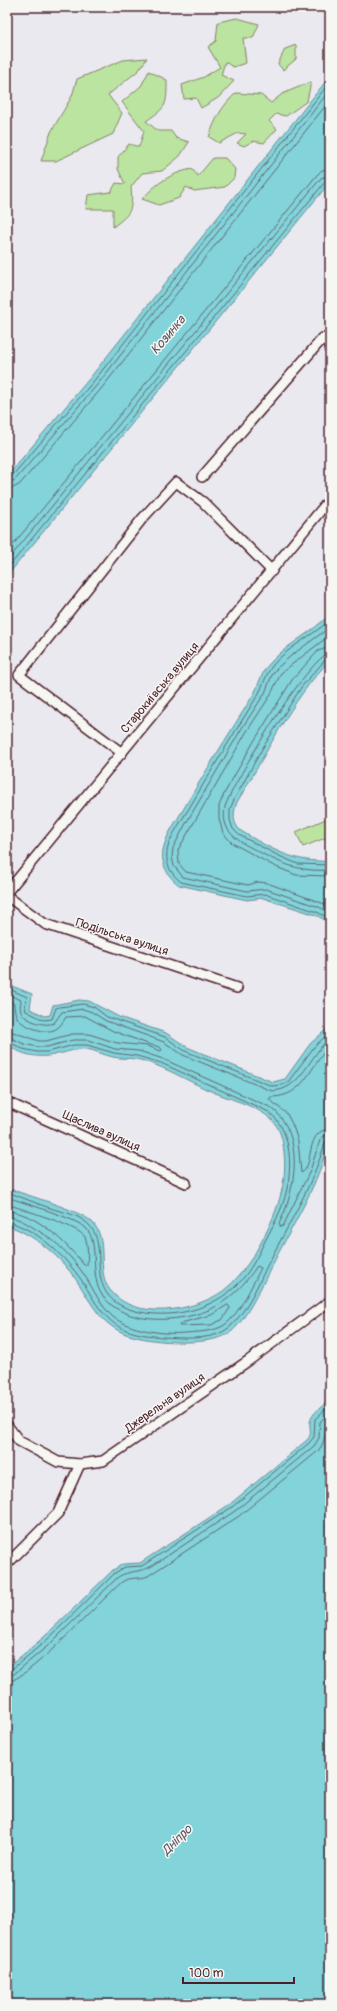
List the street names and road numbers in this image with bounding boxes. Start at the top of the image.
street label: Старокиївська вулиця [117,639,203,737]
street label: Подільська вулиця [74,915,171,959]
street label: Щаслива вулиця [60,1107,143,1155]
street label: Джерельна вулиця [121,1370,208,1437]

